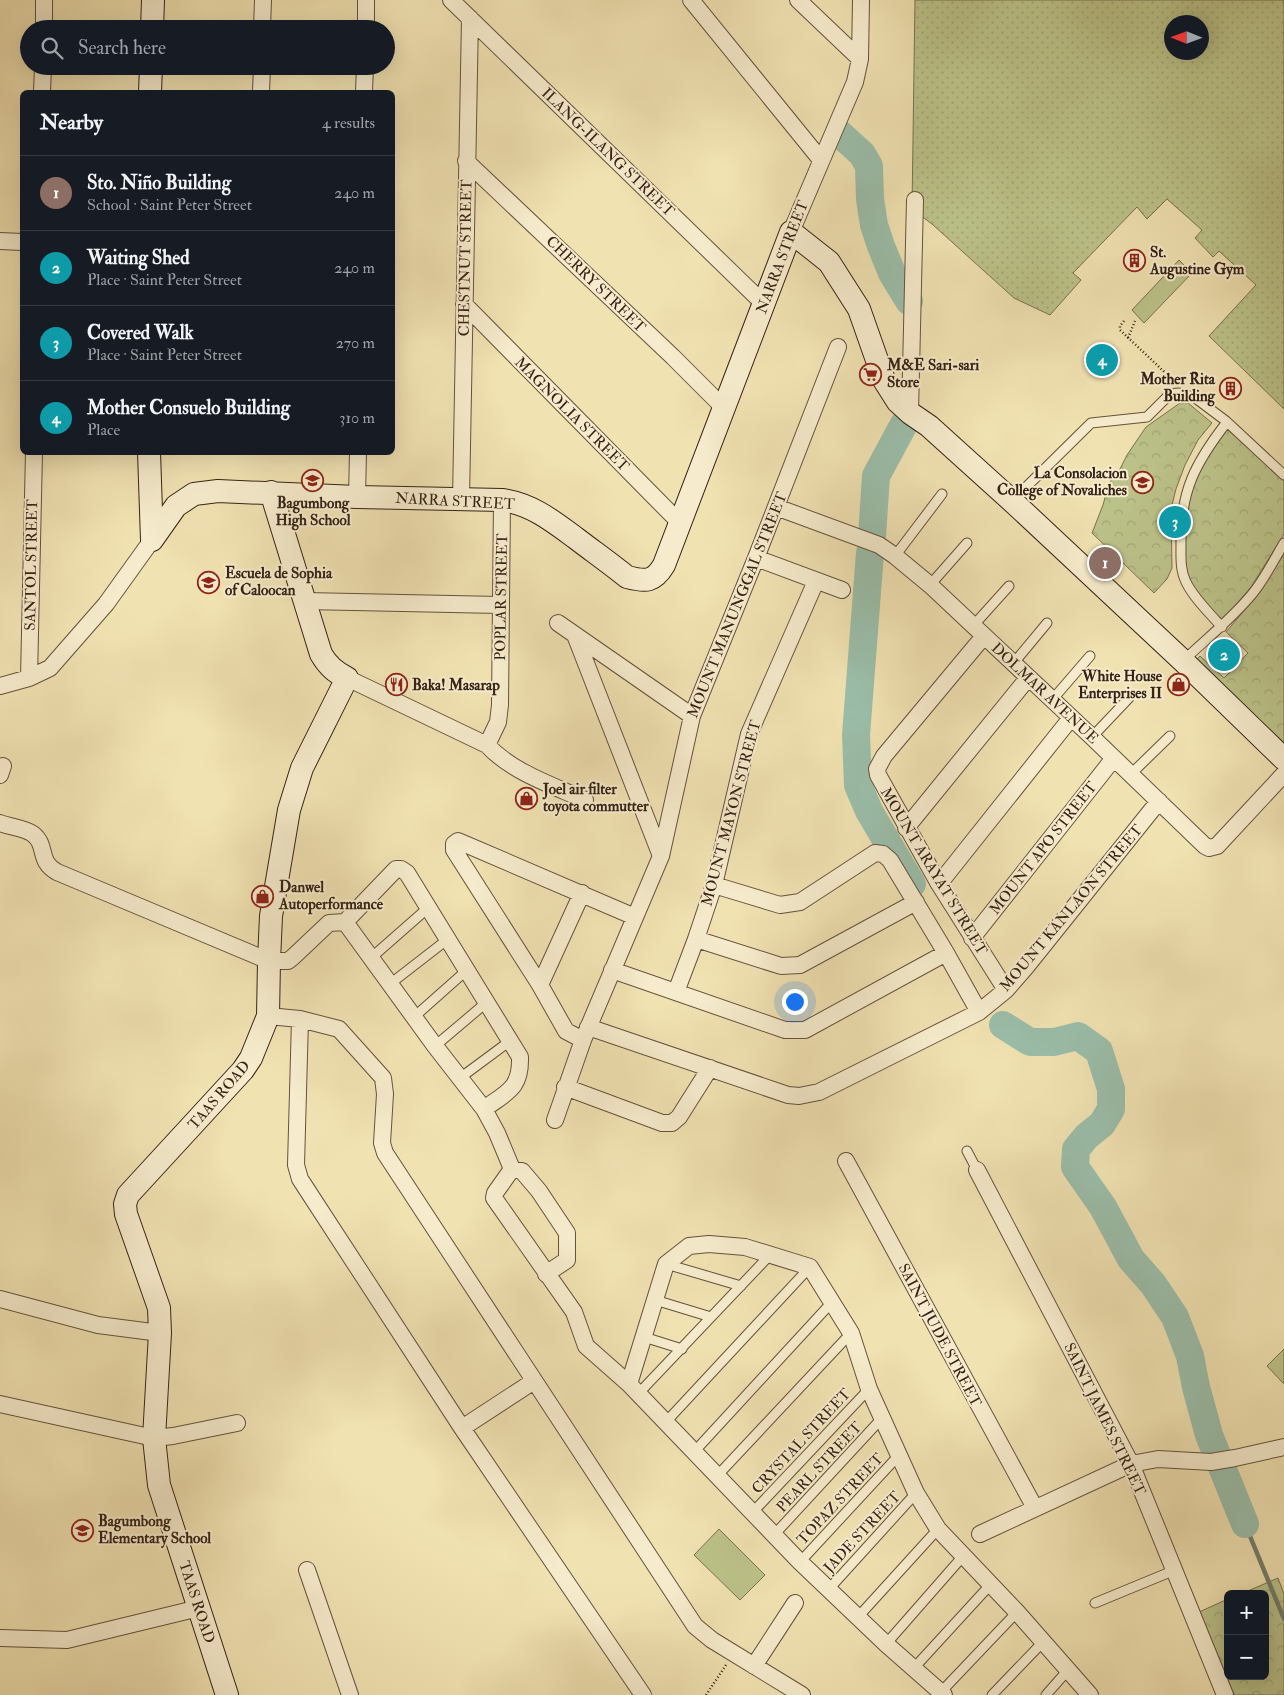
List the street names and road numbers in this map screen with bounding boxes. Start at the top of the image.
street label: ILANG-ILANG STREET [537,84,678,221]
street label: CHESTNUT STREET [455,179,476,337]
street label: NARRA STREET [752,198,813,317]
street label: CHERRY STREET [542,232,650,337]
street label: MAGNOLIA STREET [510,353,633,476]
street label: NARRA STREET [395,489,515,514]
street label: MOUNT MANUNGGAL STREET [683,490,792,721]
street label: SANTOL STREET [21,499,42,631]
street label: POPLAR STREET [491,533,512,661]
street label: DOLMAR AVENUE [987,639,1102,748]
street label: MOUNT MAYON STREET [697,718,765,908]
street label: MOUNT APO STREET [986,778,1101,919]
street label: MOUNT ARAYAT STREET [876,784,991,959]
street label: MOUNT KANLAON STREET [996,821,1147,996]
street label: TAAS ROAD [184,1057,255,1134]
street label: SAINT JUDE STREET [893,1260,985,1411]
street label: SAINT JAMES STREET [1058,1340,1150,1499]
street label: CRYSTAL STREET [748,1385,855,1498]
street label: PEARL STREET [773,1418,866,1517]
street label: TOPAZ STREET [793,1450,888,1549]
street label: JADE STREET [819,1488,906,1578]
street label: TAAS ROAD [174,1559,219,1646]

